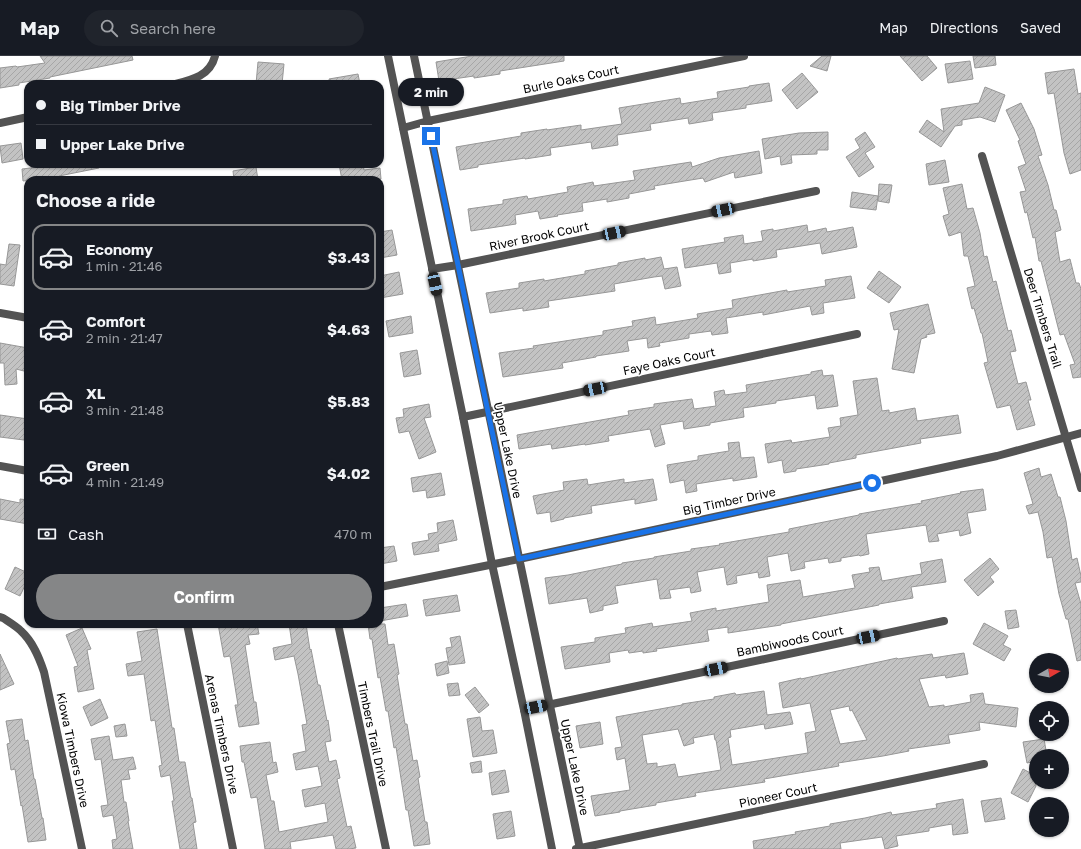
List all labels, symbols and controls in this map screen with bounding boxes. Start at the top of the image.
search box [84,10,364,46]
text: Map [20,16,60,39]
icon: search [98,17,120,39]
text: Search here [130,19,216,37]
text: Map [879,19,908,36]
text: Directions [930,19,998,36]
text: Saved [1020,19,1061,36]
street label: Burle Oaks Court [522,61,621,97]
callout: 2 min [398,78,464,106]
text: 2 min [414,84,448,100]
text: Big Timber Drive [60,96,181,114]
route end [422,127,440,145]
text: Upper Lake Drive [60,135,185,153]
text: Choose a ride [36,189,155,211]
car [710,202,736,218]
street label: River Brook Court [488,218,590,254]
car [601,225,627,241]
icon: car [38,239,74,275]
text: Economy [86,240,153,258]
text: $3.43 [327,248,370,266]
text: 1 min · 21:46 [86,258,162,274]
street label: Deer Timbers Trail [1021,266,1065,370]
car [427,271,443,297]
icon: car [38,311,74,347]
text: Comfort [86,312,145,330]
text: $4.63 [327,320,370,338]
text: 2 min · 21:47 [86,330,163,346]
street label: Faye Oaks Court [621,344,717,378]
car [582,381,608,397]
icon: car [38,383,74,419]
text: XL [86,384,105,402]
text: $5.83 [327,392,370,410]
street label: Upper Lake Drive [490,400,526,500]
text: 3 min · 21:48 [86,402,164,418]
icon: car [38,455,74,491]
text: Green [86,456,129,474]
text: $4.02 [327,464,370,482]
text: 4 min · 21:49 [86,474,164,490]
route start [863,474,881,492]
street label: Big Timber Drive [681,484,777,518]
icon: cash [36,523,58,545]
text: Cash [68,525,104,543]
text: 470 m [334,526,372,542]
button: Confirm [36,574,372,620]
street label: Bambiwoods Court [735,622,845,660]
car [855,629,881,645]
north arrow [1029,653,1069,693]
map controls [1029,653,1069,837]
car [703,661,729,677]
street label: Arenas Timbers Drive [202,673,242,795]
street label: Timbers Trail Drive [355,680,391,788]
street label: Kiowa Timbers Drive [53,691,93,809]
car [523,699,549,715]
button: locate [1029,701,1069,741]
street label: Upper Lake Drive [557,717,593,817]
button: + [1029,749,1069,789]
street label: Pioneer Court [738,779,819,811]
button: − [1029,797,1069,837]

